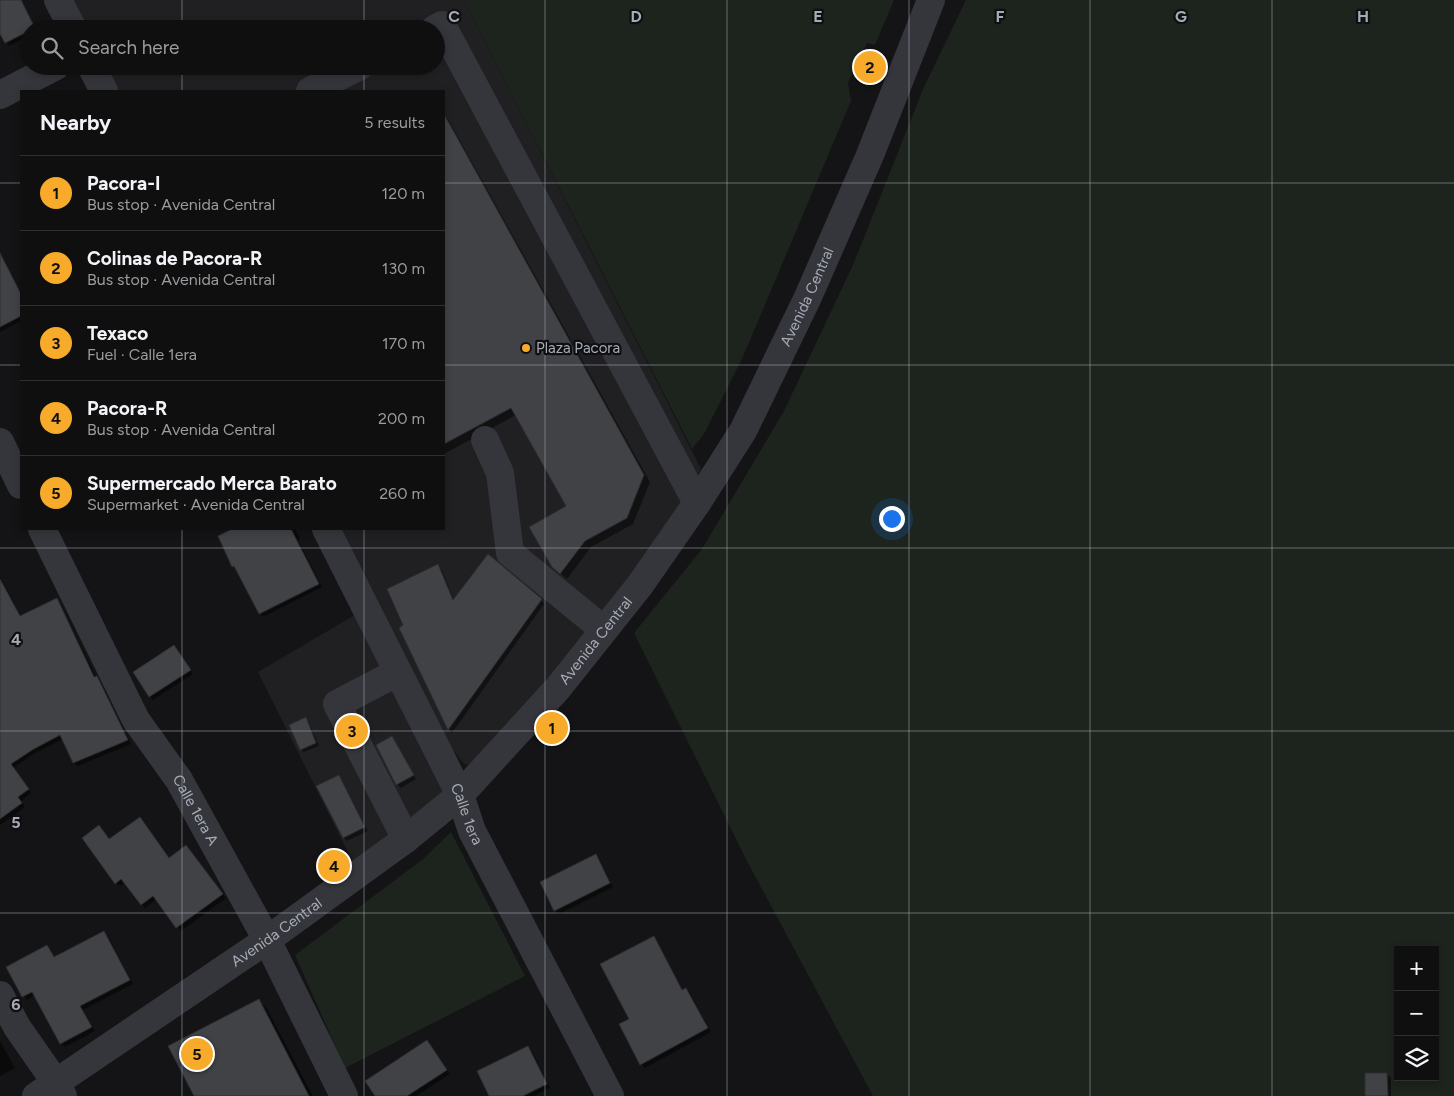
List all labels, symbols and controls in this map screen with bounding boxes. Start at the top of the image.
text: C [448,7,460,26]
text: D [630,7,642,26]
text: E [813,7,823,26]
text: F [996,7,1005,26]
text: G [1175,7,1187,26]
text: H [1357,7,1369,26]
search box [20,20,445,75]
icon: search [38,34,66,62]
text: Search here [78,36,180,59]
pin: 2 [854,48,886,86]
text: Nearby [40,110,111,135]
text: 5 results [364,113,425,132]
text: Pacora-I [87,172,160,195]
text: 1 [53,184,59,203]
text: 120 m [382,184,425,203]
text: Bus stop · Avenida Central [87,195,275,214]
street label: Avenida Central [776,245,838,349]
text: Colinas de Pacora-R [87,247,262,270]
text: 2 [51,259,61,278]
text: 130 m [382,259,425,278]
text: Bus stop · Avenida Central [87,270,275,289]
text: Texaco [87,322,148,345]
text: 3 [52,334,60,353]
text: 170 m [382,334,425,353]
place label: Plaza Pacora [536,339,620,357]
marker: Plaza Pacora [520,342,532,354]
text: Fuel · Calle 1era [87,345,197,364]
text: Pacora-R [87,397,167,420]
text: 4 [51,409,61,428]
text: 200 m [378,409,425,428]
text: Bus stop · Avenida Central [87,420,275,439]
text: Supermercado Merca Barato [87,472,337,495]
text: 5 [51,484,61,503]
text: 260 m [379,484,425,503]
text: Supermarket · Avenida Central [87,495,305,514]
your location [879,506,905,532]
street label: Avenida Central [555,593,636,688]
text: 4 [11,630,21,649]
pin: 1 [536,709,568,747]
pin: 3 [336,712,368,750]
street label: Calle 1era A [169,772,222,849]
street label: Calle 1era [447,780,487,848]
text: 5 [11,813,21,832]
pin: 4 [318,847,350,885]
street label: Avenida Central [228,894,325,971]
map controls [1394,946,1439,1081]
button: + [1394,946,1439,991]
button: − [1394,991,1439,1036]
text: 6 [11,995,21,1014]
pin: 5 [181,1035,213,1073]
button: layers [1394,1036,1439,1081]

